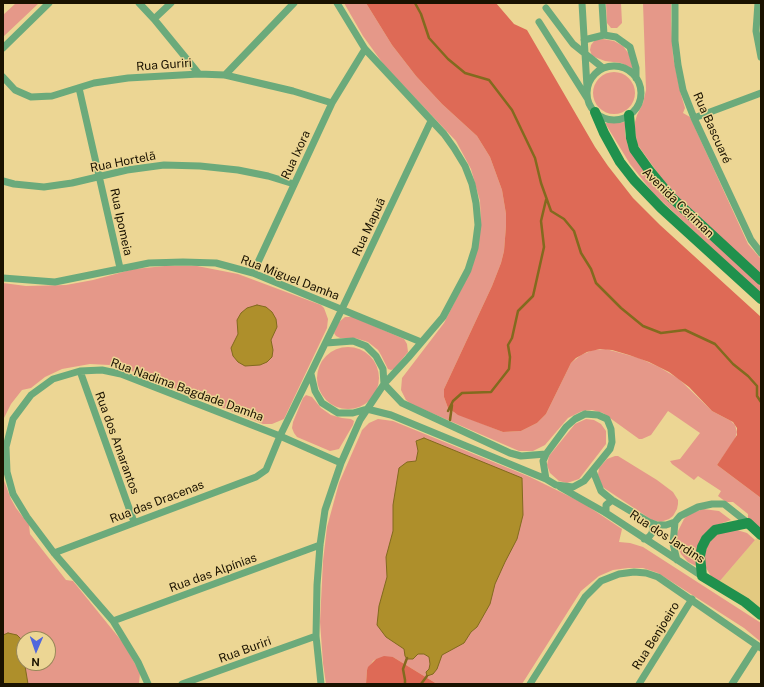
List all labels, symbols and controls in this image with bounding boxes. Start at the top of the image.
street label: Rua Guriri [136,56,192,74]
street label: Rua Bascuaré [690,90,734,166]
street label: Rua Ixora [278,128,314,182]
street label: Rua Hortelã [89,149,157,175]
street label: Avenida Ceriman [639,165,717,241]
street label: Rua Ipomeia [107,187,135,257]
street label: Rua Mapuã [349,196,389,258]
street label: Rua Miguel Damha [239,253,341,303]
street label: Rua Nadima Bagdade Damha [108,356,266,424]
street label: Rua dos Amarantos [92,390,142,496]
street label: Rua das Dracenas [108,477,206,527]
street label: Rua dos Jardins [627,507,707,567]
street label: Rua das Alpínias [167,550,259,596]
street label: Rua Benjoeiro [629,599,683,673]
north arrow [16,631,56,671]
street label: Rua Buriri [217,634,273,666]
text: N [31,656,40,668]

